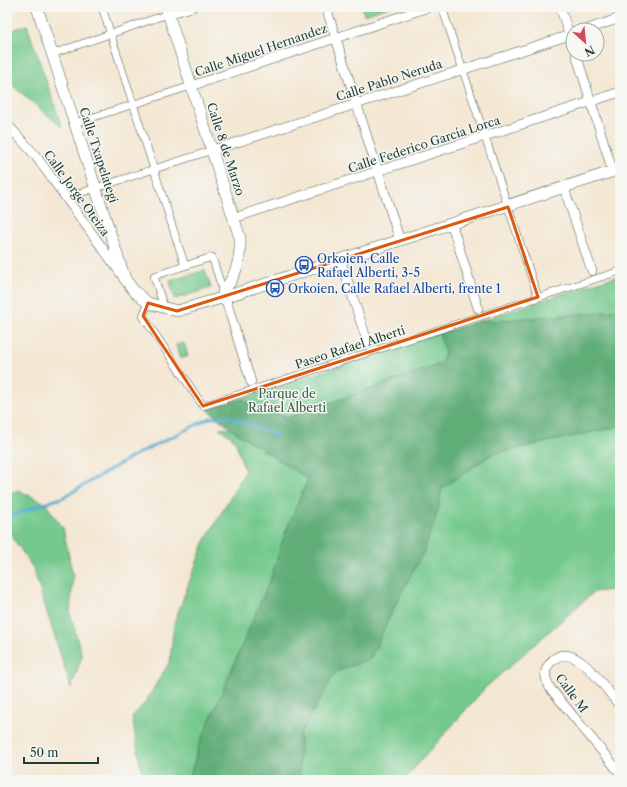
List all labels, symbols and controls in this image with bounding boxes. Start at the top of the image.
street label: Calle Miguel Hernandez [193,20,329,80]
north arrow [565,22,605,62]
text: N [582,43,597,60]
street label: Calle Pablo Neruda [334,56,444,104]
street label: Calle 8 de Marzo [204,100,248,198]
street label: Calle Txapelategi [77,105,122,205]
street label: Calle Federico García Lorca [346,112,503,176]
street label: Calle Jorge Oteiza [41,147,114,239]
place label: Orkoien, Calle Rafael Alberti, 3-5 [317,251,420,280]
bus stop icon: Orkoien, Calle Rafael Alberti, 3-5 [294,255,314,275]
bus stop icon: Orkoien, Calle Rafael Alberti, frente 1 [265,278,285,298]
place label: Orkoien, Calle Rafael Alberti, frente 1 [288,281,501,296]
street label: Paseo Rafael Alberti [293,322,407,372]
park label: Parque de Rafael Alberti [248,386,326,415]
street label: Calle M [553,671,591,715]
scale bar [24,739,98,765]
text: 50 m [30,745,59,760]

